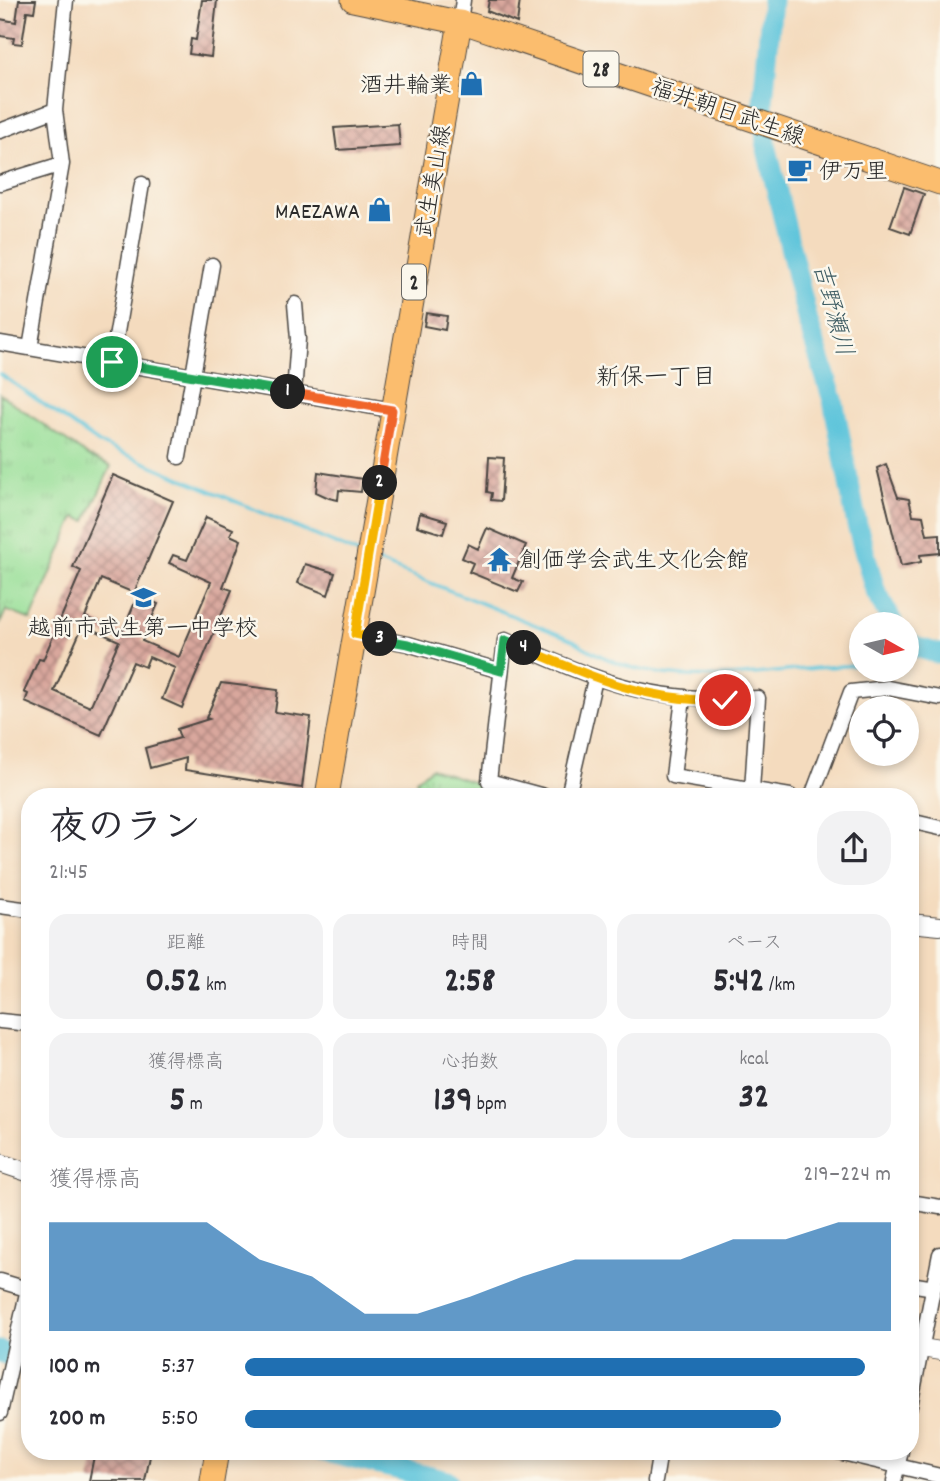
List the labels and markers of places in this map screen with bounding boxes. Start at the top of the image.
shop icon: 酒井輪業 [458,70,486,98]
place label: 酒井輪業 [360,71,452,104]
cafe icon: 伊万里 [785,156,813,184]
place label: 伊万里 [819,157,888,190]
shop icon: MAEZAWA [366,196,394,224]
place label: MAEZAWA [275,197,360,230]
pin [82,332,142,392]
pin: 1 [270,374,306,410]
pin: 2 [362,466,398,500]
temple icon: 創価学会武生文化会館 [485,545,513,573]
place label: 創価学会武生文化会館 [519,546,749,579]
school or university icon: 越前市武生第一中学校 [129,583,157,611]
place label: 越前市武生第一中学校 [28,614,258,647]
pin: 3 [362,622,398,656]
pin: 4 [506,630,542,666]
pin [695,670,755,730]

